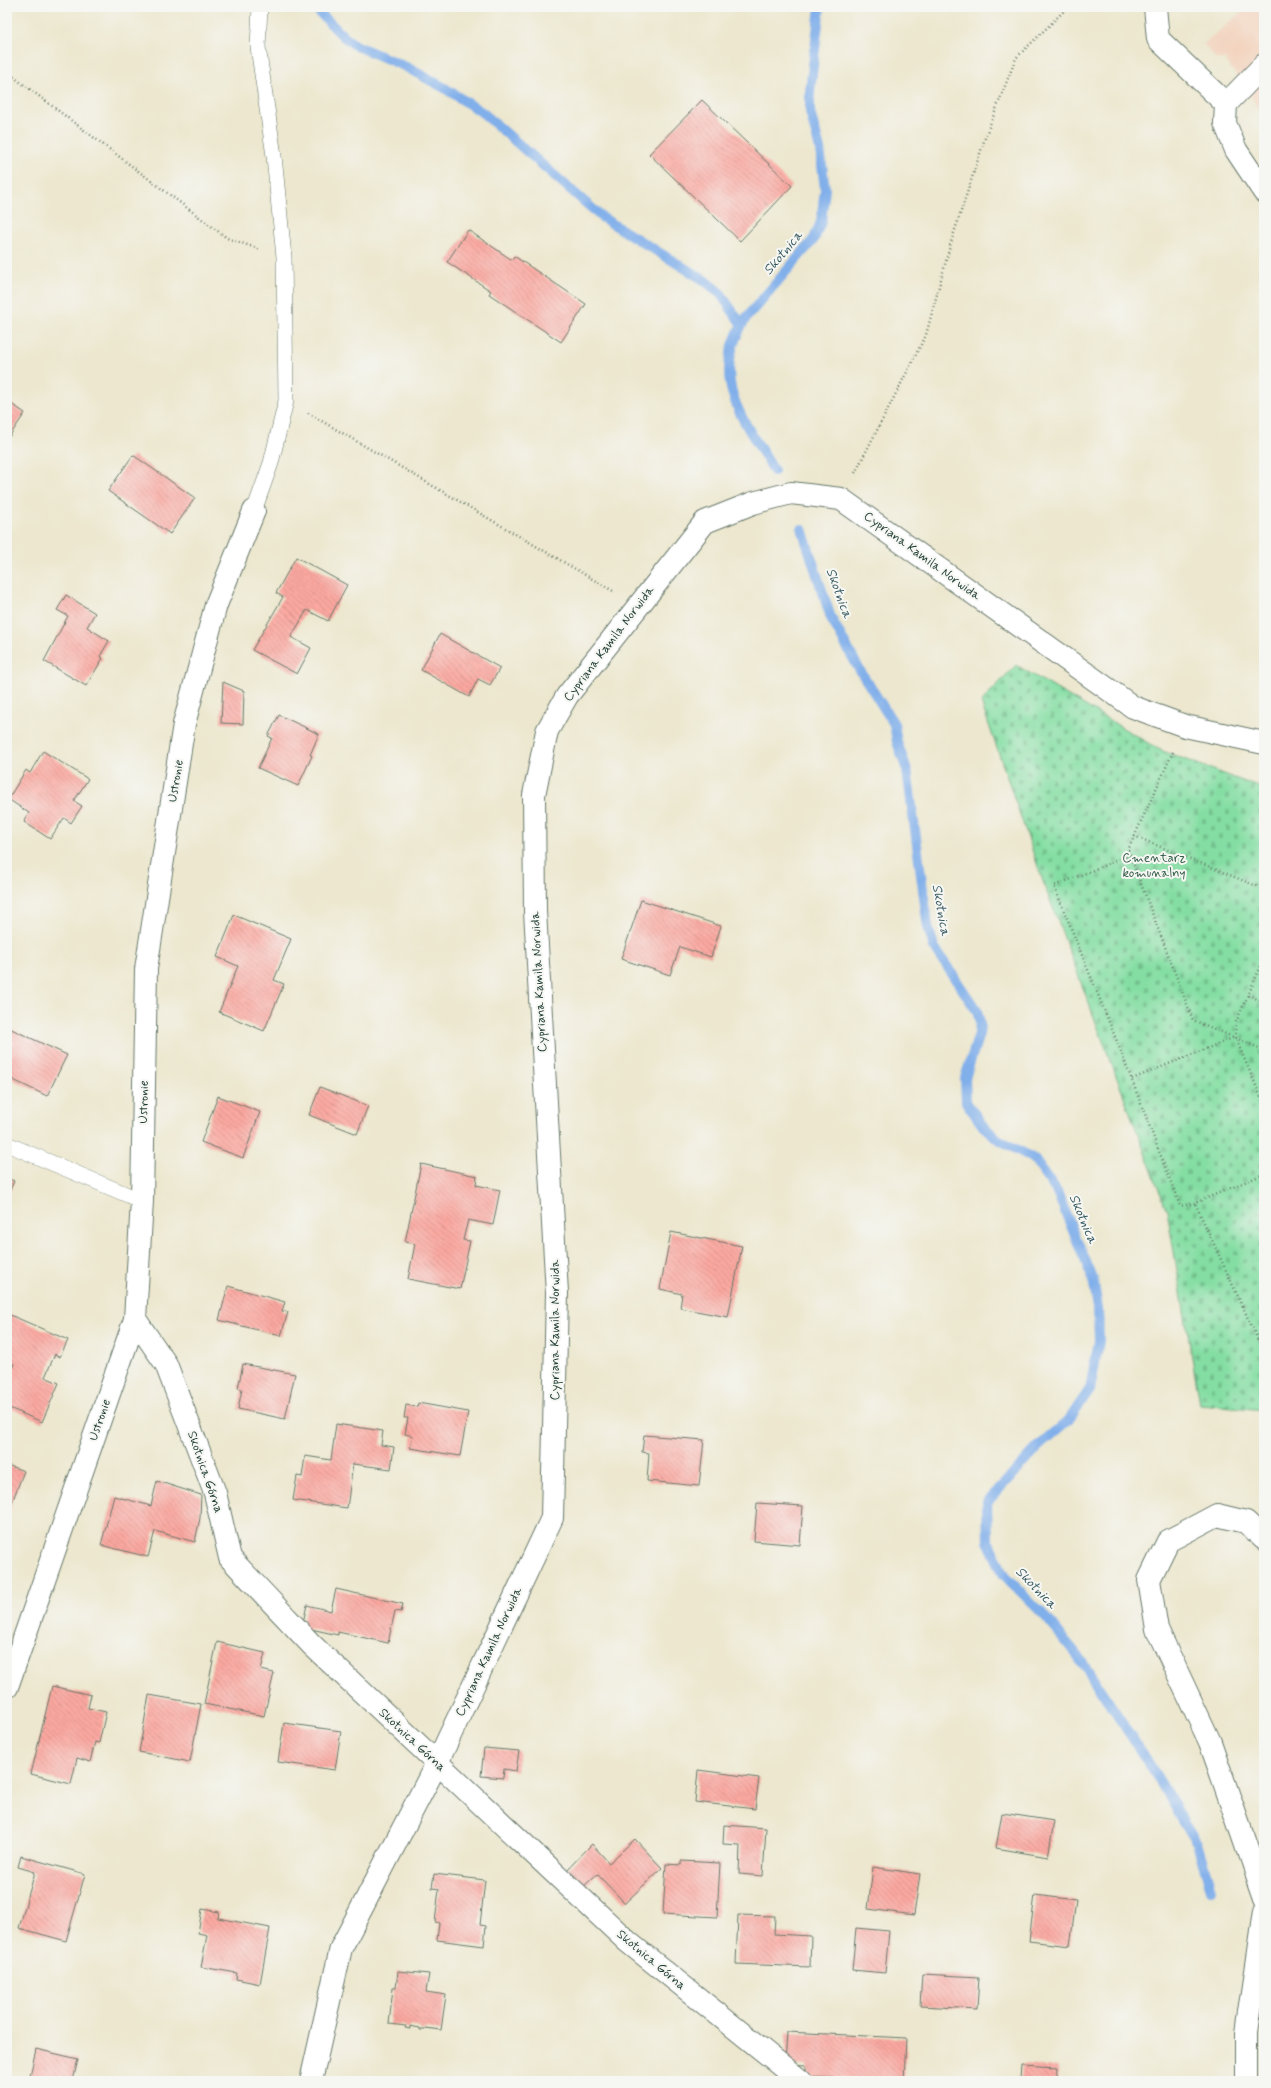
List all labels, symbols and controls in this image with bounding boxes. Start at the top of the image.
water label: Skotnica [759,227,807,279]
street label: Cypriana Kamila Norwida [860,508,984,604]
water label: Skotnica [822,565,857,621]
street label: Cypriana Kamila Norwida [560,583,658,705]
street label: Ustronie [164,758,188,804]
park label: Cmentarz komunalny [1122,850,1186,882]
water label: Skotnica [928,883,954,938]
street label: Cypriana Kamila Norwida [527,911,551,1053]
street label: Ustronie [135,1080,153,1124]
water label: Skotnica [1065,1192,1102,1247]
street label: Cypriana Kamila Norwida [547,1259,564,1400]
street label: Ustronie [85,1397,115,1443]
street label: Skotnica Górna [183,1429,227,1515]
water label: Skotnica [1011,1563,1061,1613]
street label: Cypriana Kamila Norwida [452,1584,527,1719]
street label: Skotnica Górna [375,1705,449,1776]
street label: Skotnica Górna [613,1926,689,1994]

